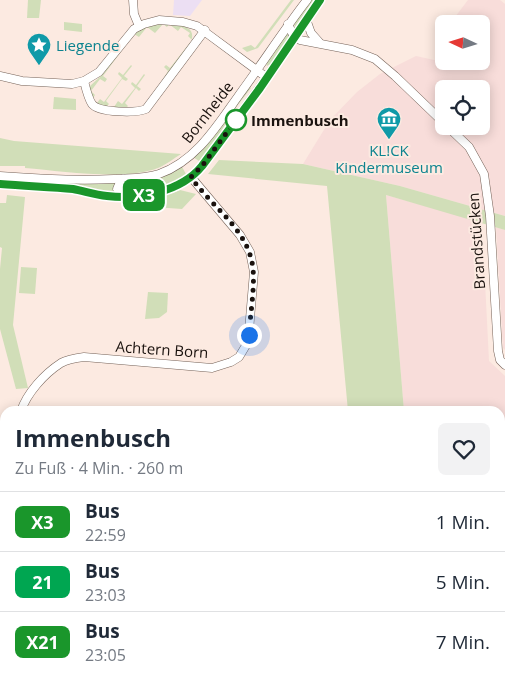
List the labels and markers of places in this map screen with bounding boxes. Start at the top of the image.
place icon: Liegende [26,32,52,66]
place label: Liegende [56,35,119,55]
museum icon: KL!CK Kindermuseum [376,106,402,140]
marker: Immenbusch [225,109,247,131]
place label: Immenbusch [251,110,349,130]
place label: KL!CK Kindermuseum [335,140,443,177]

